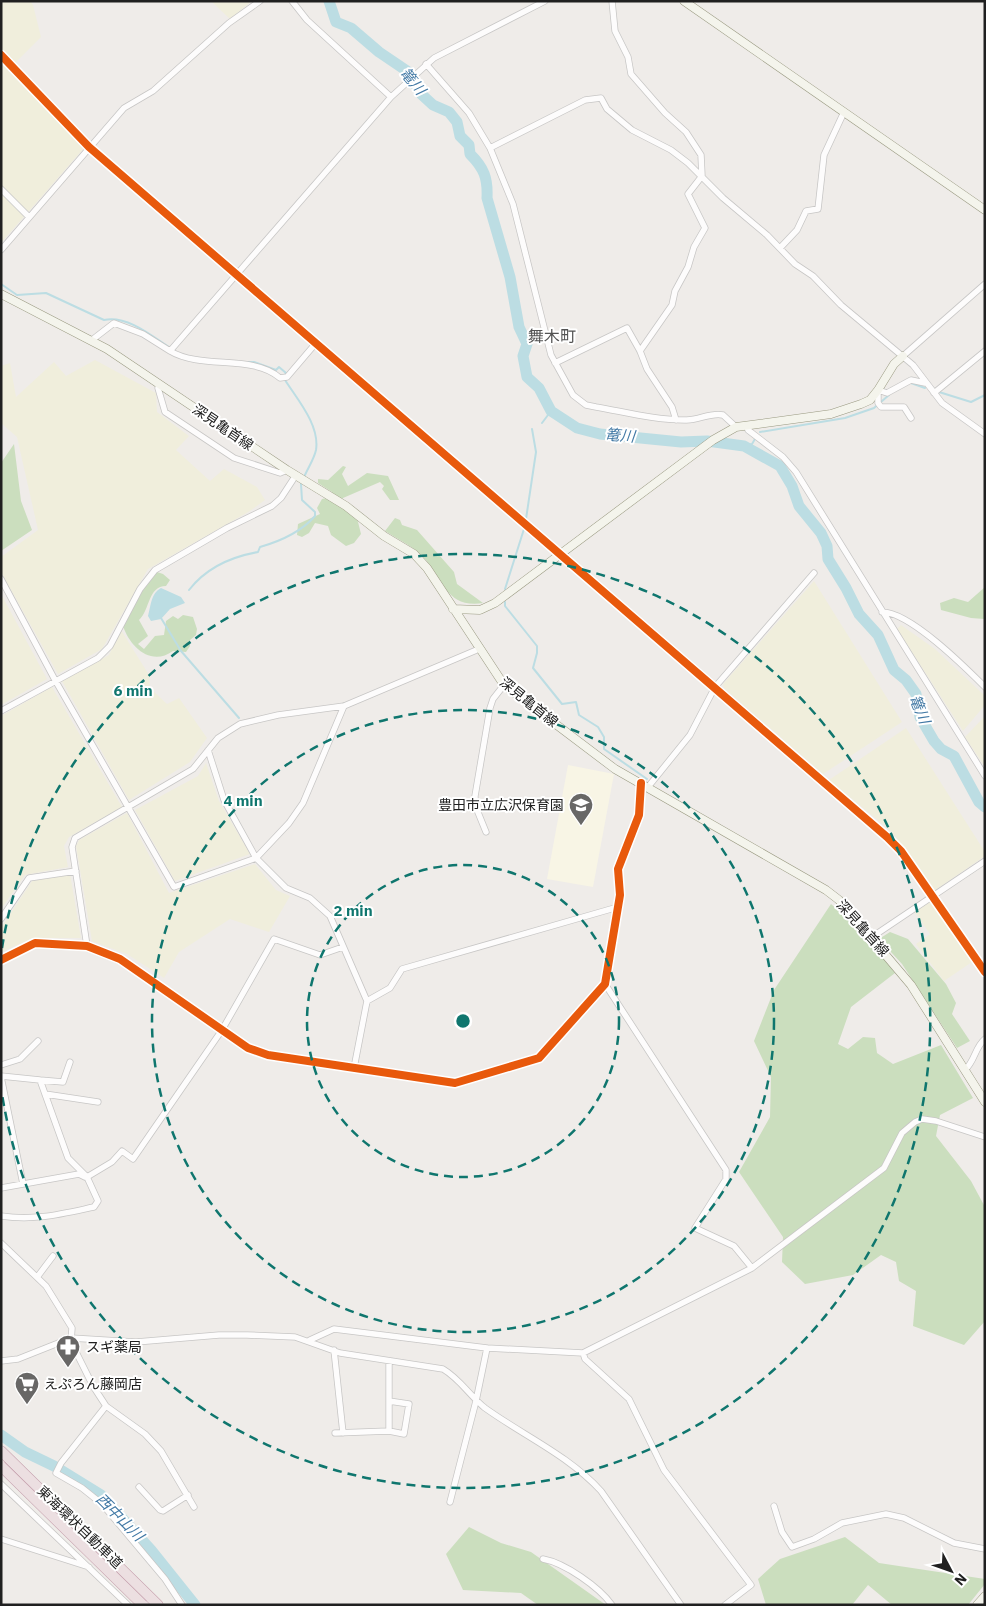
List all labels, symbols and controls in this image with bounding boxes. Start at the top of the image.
water label: 篭川 [396,63,431,100]
district label: 舞木町 [528,326,576,346]
street label: 深見亀首線 [189,400,257,454]
water label: 篭川 [604,424,638,446]
street label: 深見亀首線 [496,673,562,731]
text: 6 min [113,681,153,700]
water label: 篭川 [906,692,935,728]
text: 4 min [223,791,263,810]
school or university icon: 豊田市立広沢保育園 [568,792,594,826]
place label: 豊田市立広沢保育園 [438,796,564,814]
street label: 深見亀首線 [833,896,893,960]
text: 2 min [333,901,373,920]
centre of rings [454,1012,472,1030]
pharmacy icon: スギ薬局 [55,1334,81,1368]
place label: スギ薬局 [86,1338,142,1356]
supermarket icon: えぷろん藤岡店 [14,1371,40,1405]
place label: えぷろん藤岡店 [44,1375,142,1393]
street label: 東海環状自動車道 [33,1482,127,1572]
water label: 西中山川 [92,1489,149,1546]
north arrow [926,1546,976,1596]
text: N [951,1570,971,1589]

